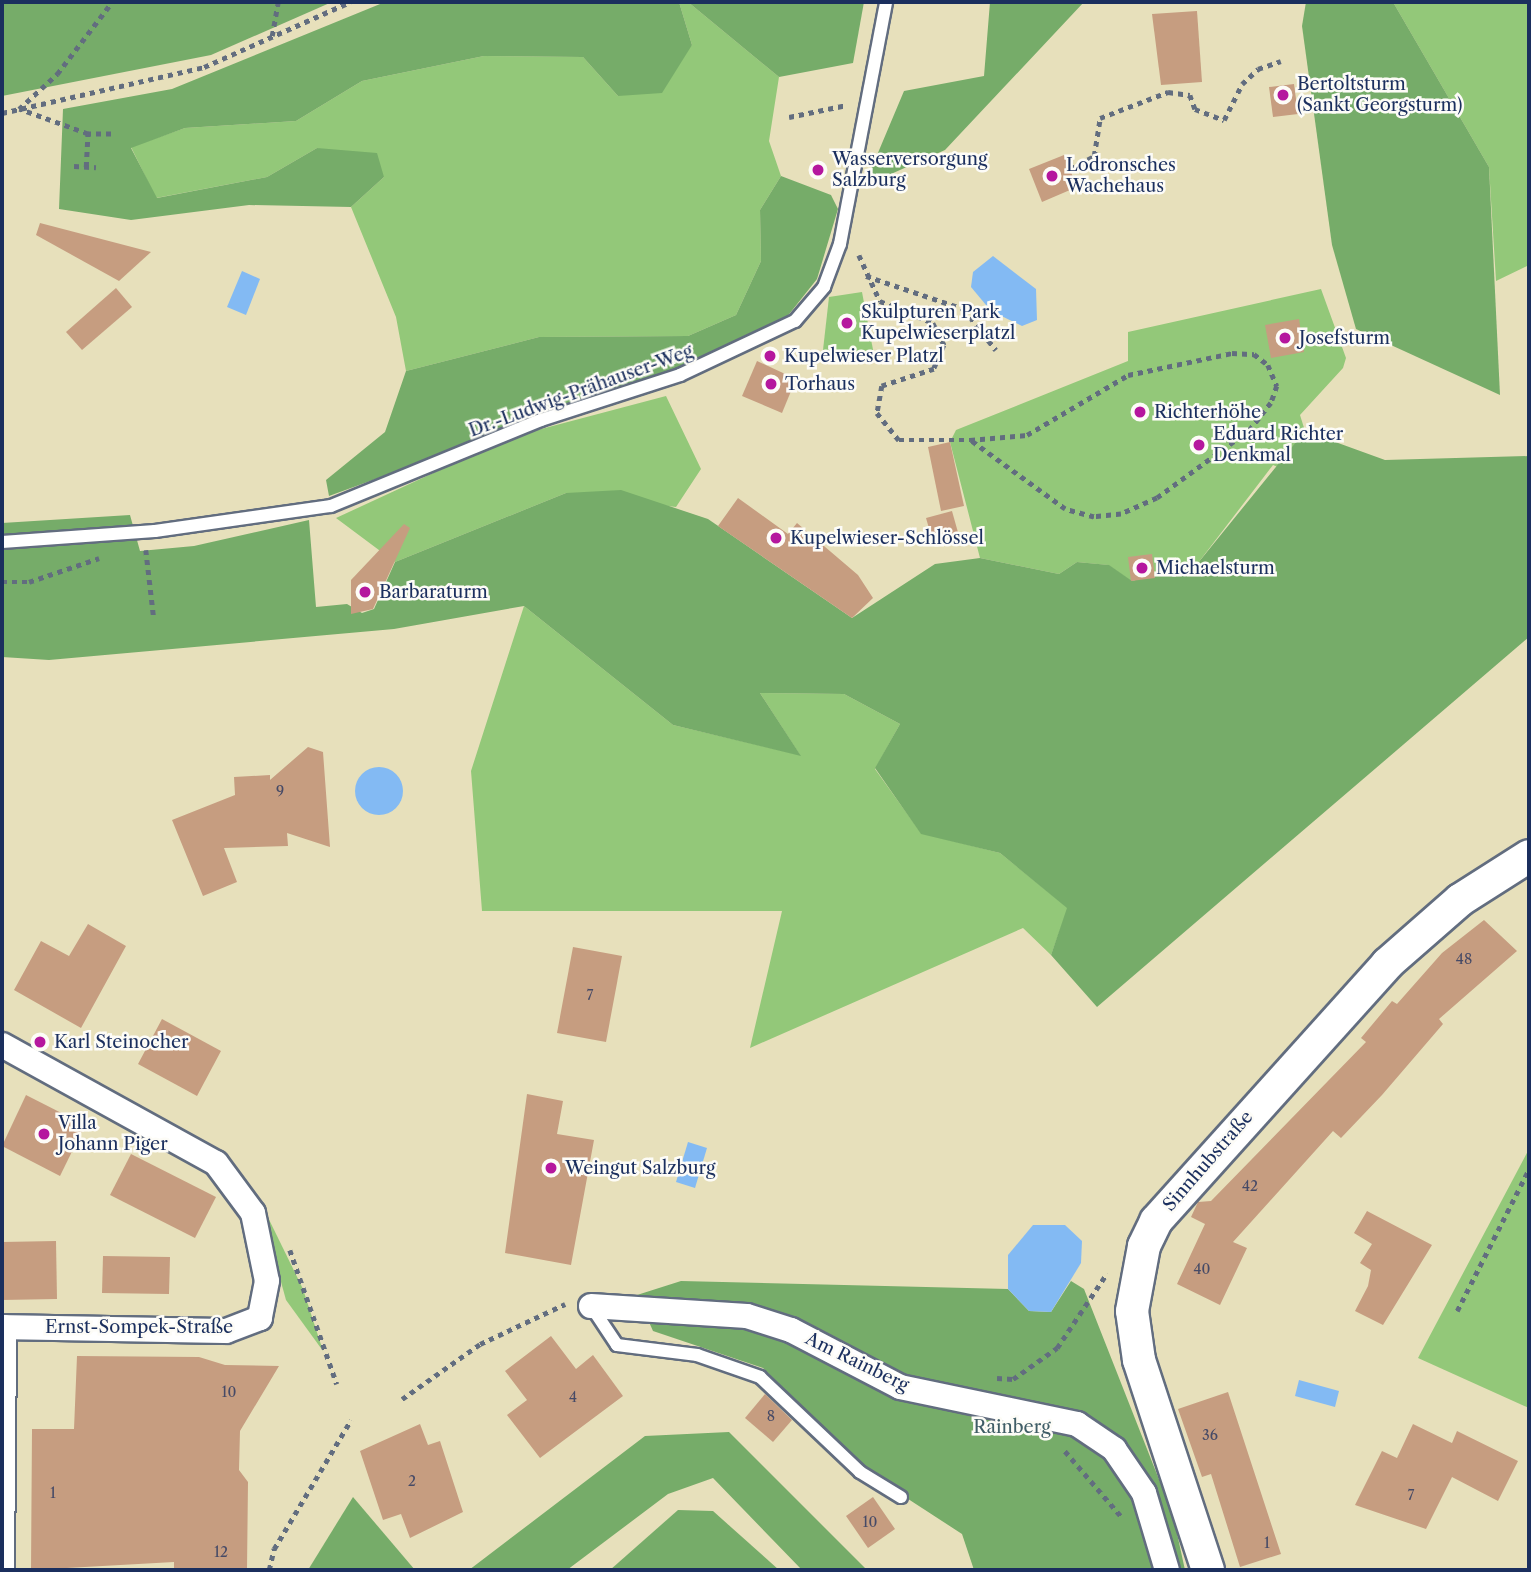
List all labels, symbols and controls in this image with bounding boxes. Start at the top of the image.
place label: Bertoltsturm (Sankt Georgsturm) [1297,74,1462,116]
marker: Bertoltsturm (Sankt Georgsturm) [1275,87,1291,103]
place label: Wasserversorgung Salzburg [832,149,988,192]
place label: Lodronsches Wachehaus [1066,155,1176,198]
marker: Wasserversorgung Salzburg [810,162,826,178]
marker: Lodronsches Wachehaus [1044,168,1060,184]
place label: Skulpturen Park Kupelwieserplatzl [861,302,1015,344]
marker: Skulpturen Park Kupelwieserplatzl [839,315,855,331]
place label: Josefsturm [1299,327,1390,349]
marker: Josefsturm [1277,330,1293,346]
street label: Dr.-Ludwig-Prähauser-Weg [466,340,696,442]
place label: Kupelwieser Platzl [784,345,944,367]
marker: Kupelwieser Platzl [762,348,778,364]
place label: Torhaus [785,373,855,395]
marker: Torhaus [763,376,779,392]
place label: Richterhöhe [1154,401,1261,423]
marker: Richterhöhe [1132,404,1148,420]
place label: Eduard Richter Denkmal [1213,424,1343,466]
marker: Eduard Richter Denkmal [1191,437,1207,453]
place label: Kupelwieser-Schlössel [790,527,984,549]
marker: Kupelwieser-Schlössel [768,530,784,546]
place label: Michaelsturm [1156,557,1275,579]
marker: Michaelsturm [1134,560,1150,576]
place label: Barbaraturm [379,581,488,603]
marker: Barbaraturm [357,584,373,600]
house number: 9 [276,783,284,799]
house number: 48 [1456,951,1472,967]
house number: 7 [587,987,593,1003]
place label: Karl Steinocher [54,1031,189,1053]
marker: Karl Steinocher [32,1034,48,1050]
street label: Sinnhubstraße [1159,1106,1257,1216]
place label: Villa Johann Piger [58,1113,168,1156]
marker: Villa Johann Piger [36,1126,52,1142]
place label: Weingut Salzburg [565,1157,716,1179]
marker: Weingut Salzburg [543,1160,559,1176]
house number: 42 [1242,1178,1258,1194]
house number: 40 [1194,1261,1210,1277]
street label: Ernst-Sompek-Straße [45,1316,233,1338]
street label: Am Rainberg [802,1328,912,1396]
house number: 10 [222,1384,236,1400]
house number: 4 [569,1389,577,1405]
house number: 8 [767,1408,775,1424]
park label: Rainberg [973,1416,1051,1438]
house number: 36 [1202,1427,1218,1443]
house number: 2 [408,1473,416,1489]
house number: 1 [50,1485,56,1501]
house number: 7 [1408,1487,1414,1503]
house number: 10 [863,1514,877,1530]
house number: 1 [1264,1535,1270,1551]
house number: 12 [214,1544,228,1560]

